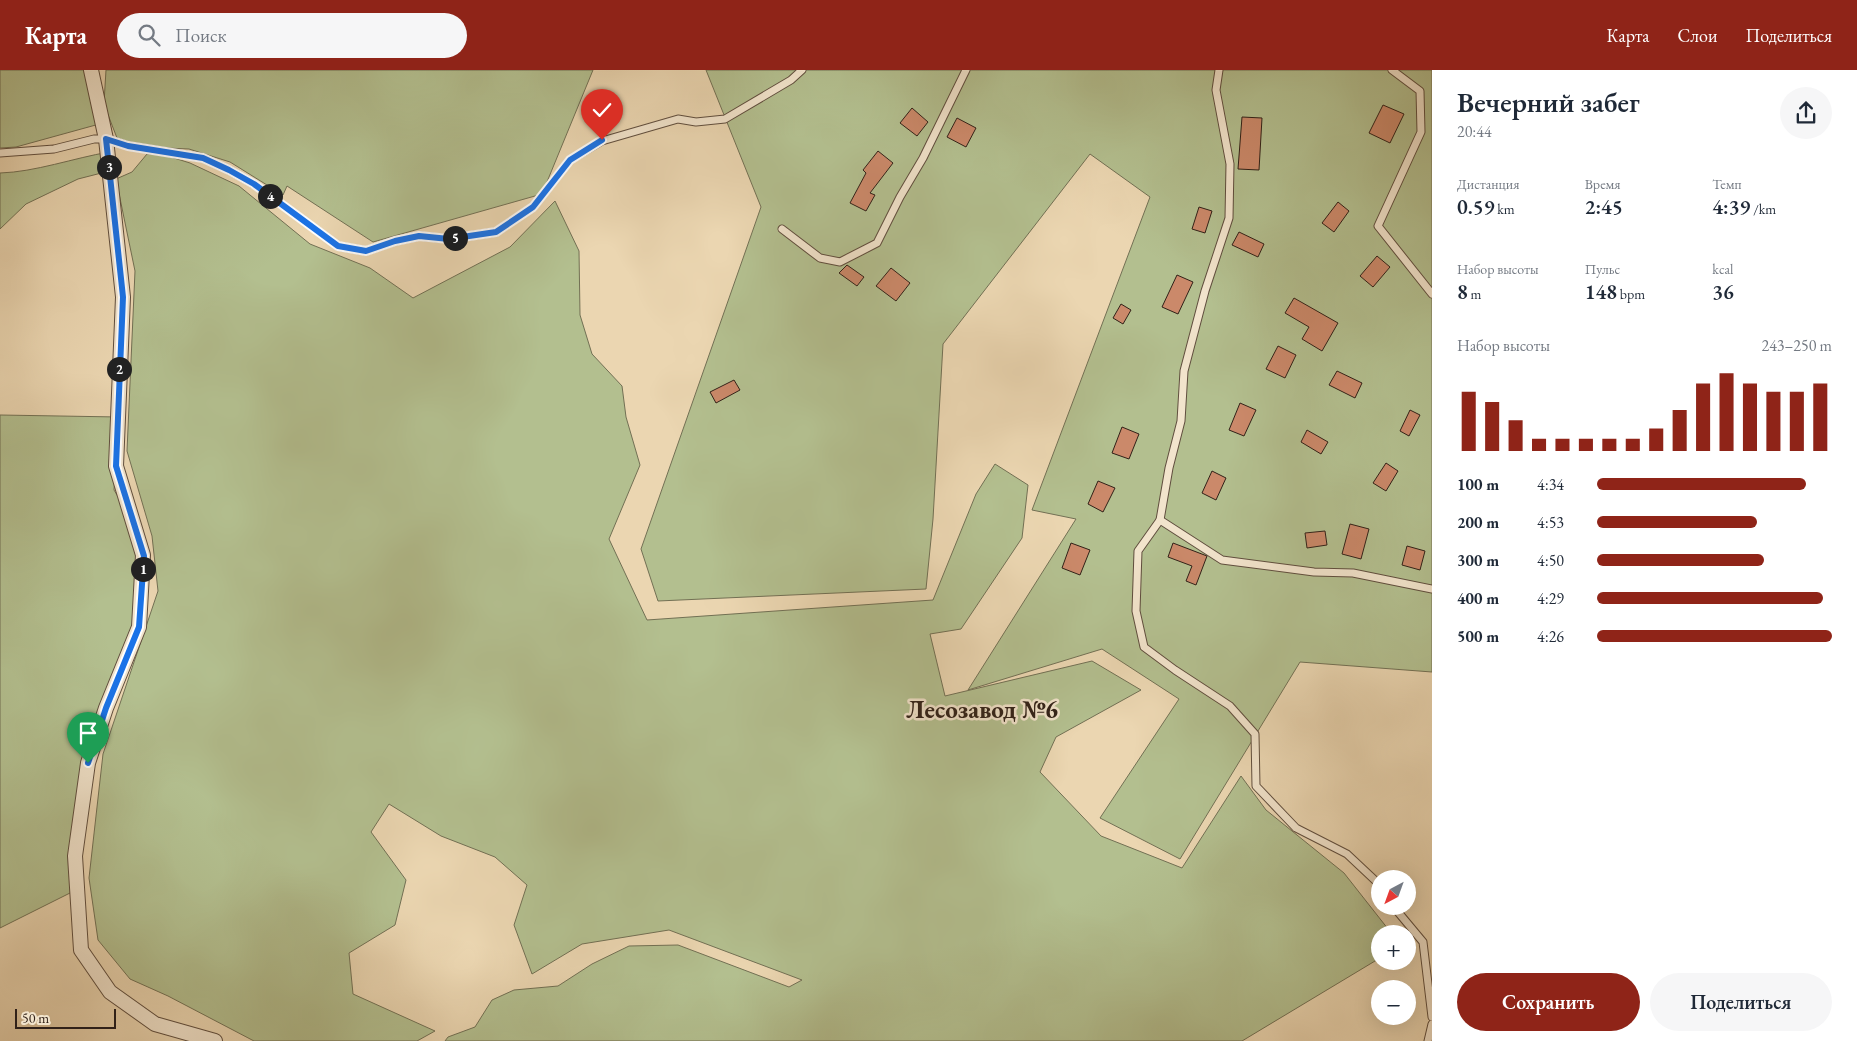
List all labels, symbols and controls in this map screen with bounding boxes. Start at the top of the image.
search box [117,13,467,58]
text: Карта [25,20,87,51]
icon: search [135,21,163,49]
text: Поиск [175,23,227,48]
text: Карта [1607,24,1650,47]
text: Слои [1678,24,1717,47]
text: Поделиться [1745,24,1832,47]
text: Вечерний забег [1457,84,1640,120]
button: share [1780,87,1832,139]
pin [581,89,623,140]
icon: check [588,96,616,124]
text: 20:44 [1457,121,1492,142]
pin: 3 [96,154,122,180]
text: 3 [106,158,113,176]
text: Дистанция [1457,175,1519,193]
text: Время [1585,175,1621,193]
text: Темп [1712,175,1742,193]
pin: 4 [258,184,282,208]
text: 4 [267,187,274,205]
text: 0.59 [1457,193,1494,220]
text: 2:45 [1585,193,1623,220]
text: 4:39 [1712,193,1750,220]
text: km [1494,200,1515,218]
text: /km [1750,200,1776,218]
pin: 5 [442,226,468,250]
text: 5 [452,229,459,247]
text: Набор высоты [1457,260,1538,278]
text: Пульс [1585,260,1620,278]
text: kcal [1712,260,1733,278]
text: 8 [1457,278,1468,305]
text: 148 [1585,278,1617,305]
text: 36 [1712,278,1734,305]
text: m [1468,285,1481,303]
text: bpm [1617,285,1645,303]
text: Набор высоты [1457,335,1550,356]
text: 243–250 m [1761,335,1832,356]
pin: 2 [106,356,132,382]
text: 2 [116,360,123,378]
text: 100 m [1457,474,1499,495]
text: 4:34 [1537,474,1564,495]
text: 200 m [1457,512,1499,533]
text: 4:53 [1537,512,1564,533]
text: 300 m [1457,550,1499,571]
text: 4:50 [1537,550,1564,571]
pin: 1 [130,556,156,582]
text: 1 [140,560,147,578]
text: 400 m [1457,588,1499,609]
text: 4:29 [1537,588,1564,609]
text: 500 m [1457,626,1499,647]
text: 4:26 [1537,626,1564,647]
district label: Лесозавод №6 [906,693,1058,725]
pin [67,712,109,763]
icon: arrive [74,719,102,747]
north arrow [1371,870,1416,915]
map controls [1371,870,1416,1025]
button: + [1371,925,1416,970]
button: Сохранить [1457,973,1640,1031]
button: Поделиться [1650,973,1832,1031]
button: − [1371,980,1416,1025]
scale bar [15,1006,116,1029]
text: 50 m [22,1009,49,1027]

